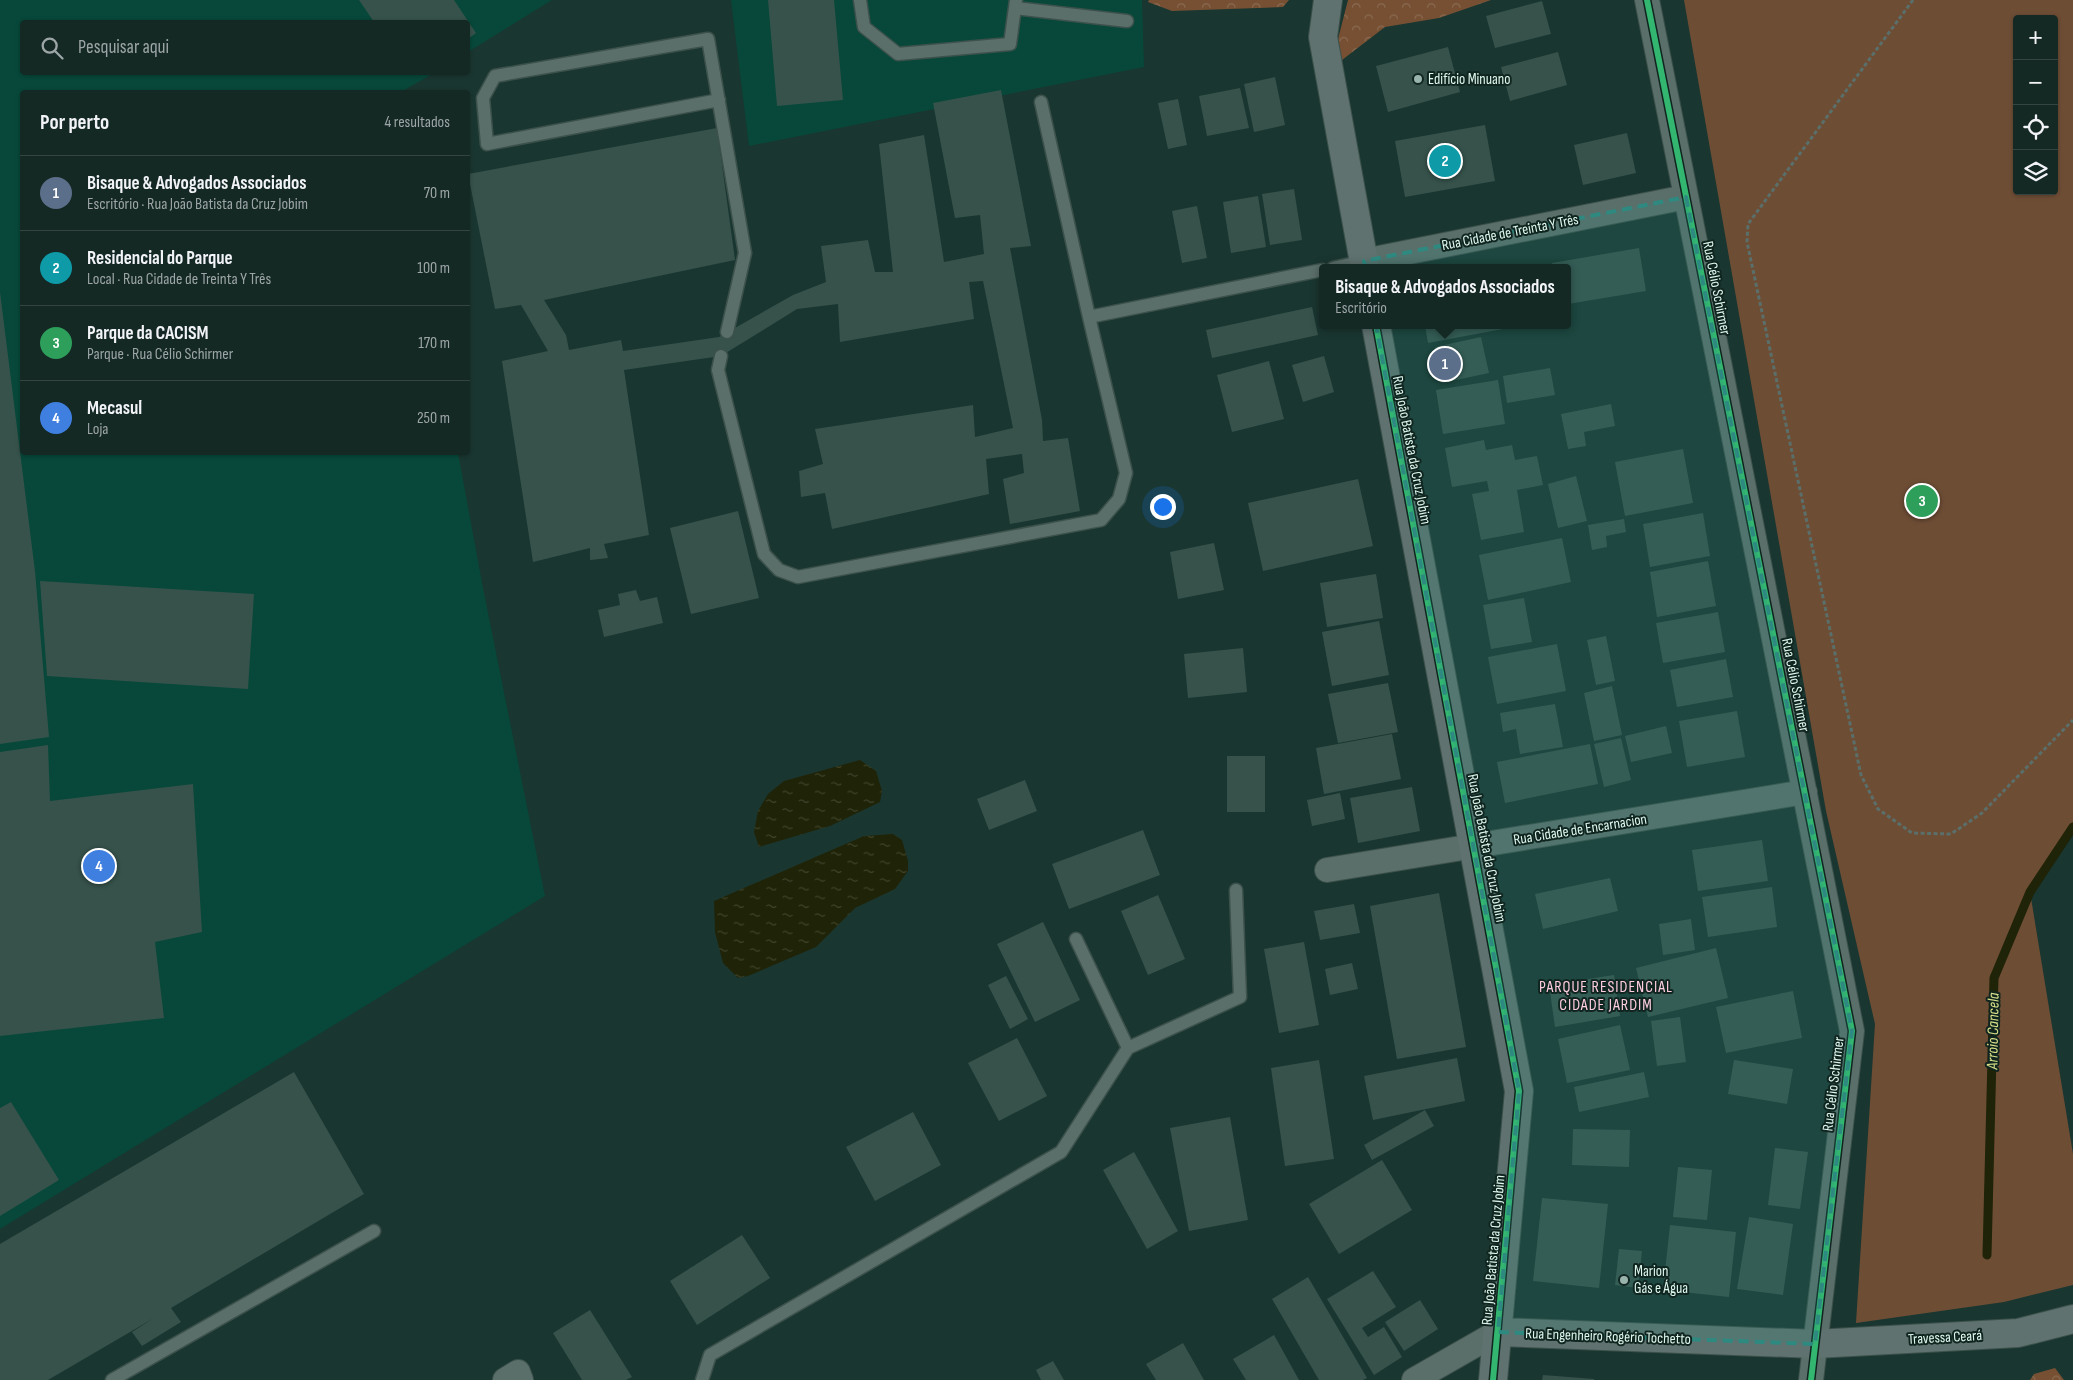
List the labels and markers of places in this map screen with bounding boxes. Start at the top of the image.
place label: Edifício Minuano [1428,70,1510,89]
marker: Edifício Minuano [1412,73,1424,85]
pin: 2 [1429,142,1461,180]
pin: 1 [1429,345,1461,383]
pin: 3 [1906,482,1938,520]
pin: 4 [83,847,115,885]
place label: Marion Gás e Água [1634,1262,1688,1298]
marker: Marion Gás e Água [1618,1274,1630,1286]

